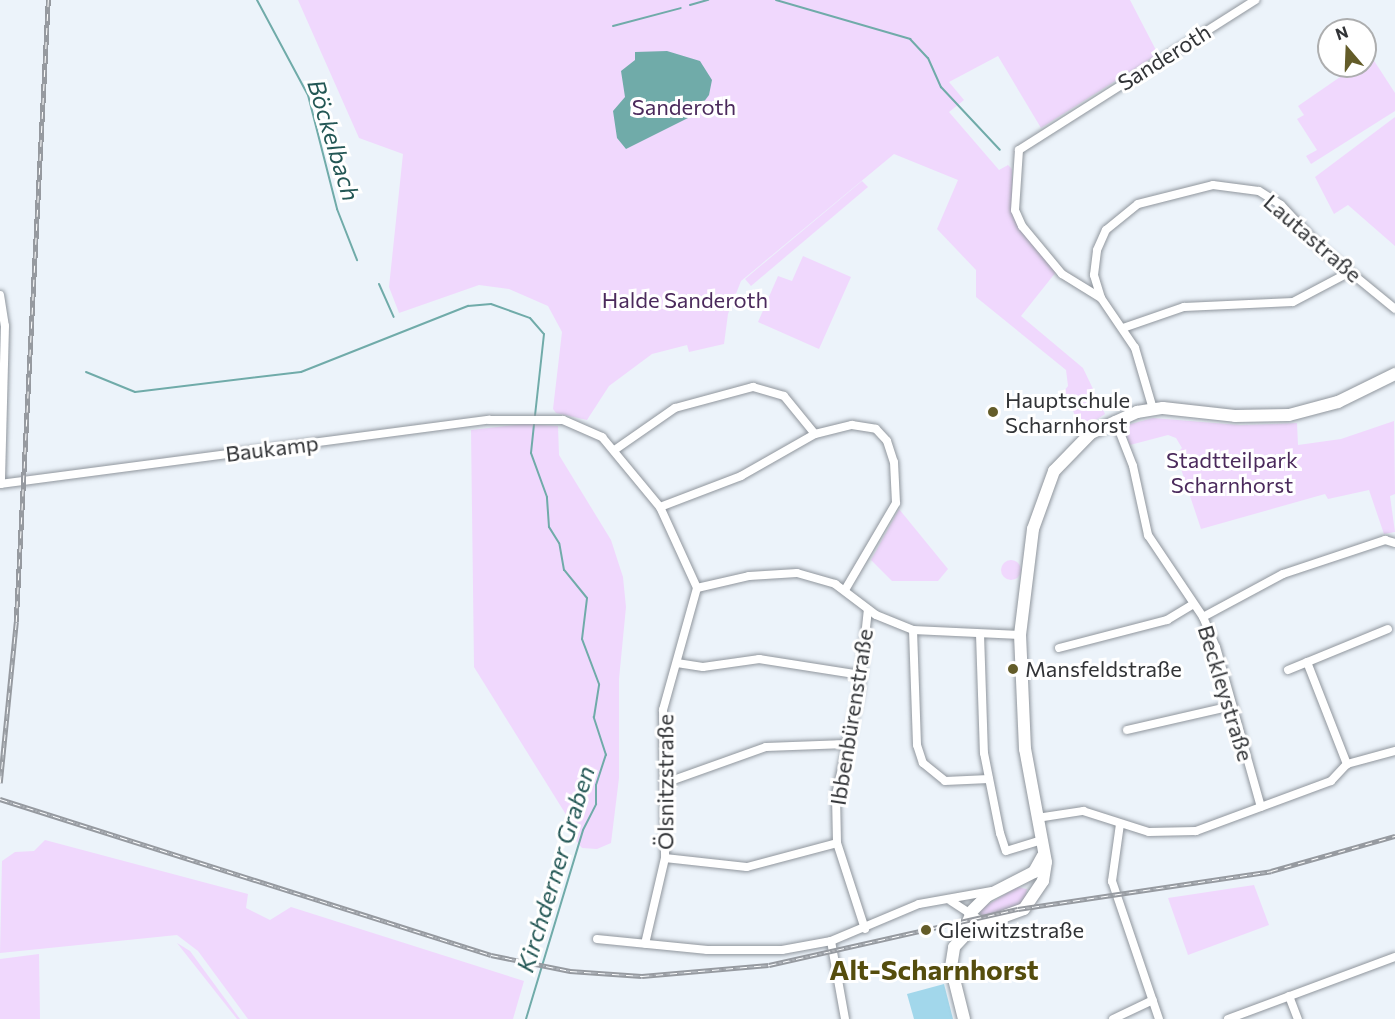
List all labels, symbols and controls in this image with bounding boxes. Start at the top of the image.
street label: Sanderoth [1113,18,1215,96]
north arrow [1317,18,1377,78]
text: N [1333,21,1350,43]
water label: Böckelbach [302,76,366,204]
park label: Sanderoth [632,94,736,120]
street label: Lautastraße [1259,188,1367,288]
park label: Halde Sanderoth [602,287,768,313]
place label: Hauptschule Scharnhorst [1005,386,1130,438]
marker: Hauptschule Scharnhorst [986,405,1000,419]
street label: Baukamp [224,429,320,467]
park label: Stadtteilpark Scharnhorst [1166,446,1298,498]
street label: Beckleystraße [1193,622,1259,764]
street label: Ibbenbürenstraße [824,627,878,807]
place label: Mansfeldstraße [1025,656,1182,682]
marker: Mansfeldstraße [1006,662,1020,676]
street label: Ölsnitzstraße [652,714,678,850]
water label: Kirchderner Graben [510,763,600,975]
place label: Gleiwitzstraße [938,917,1084,943]
marker: Gleiwitzstraße [919,923,933,937]
district label: Alt-Scharnhorst [829,952,1039,986]

